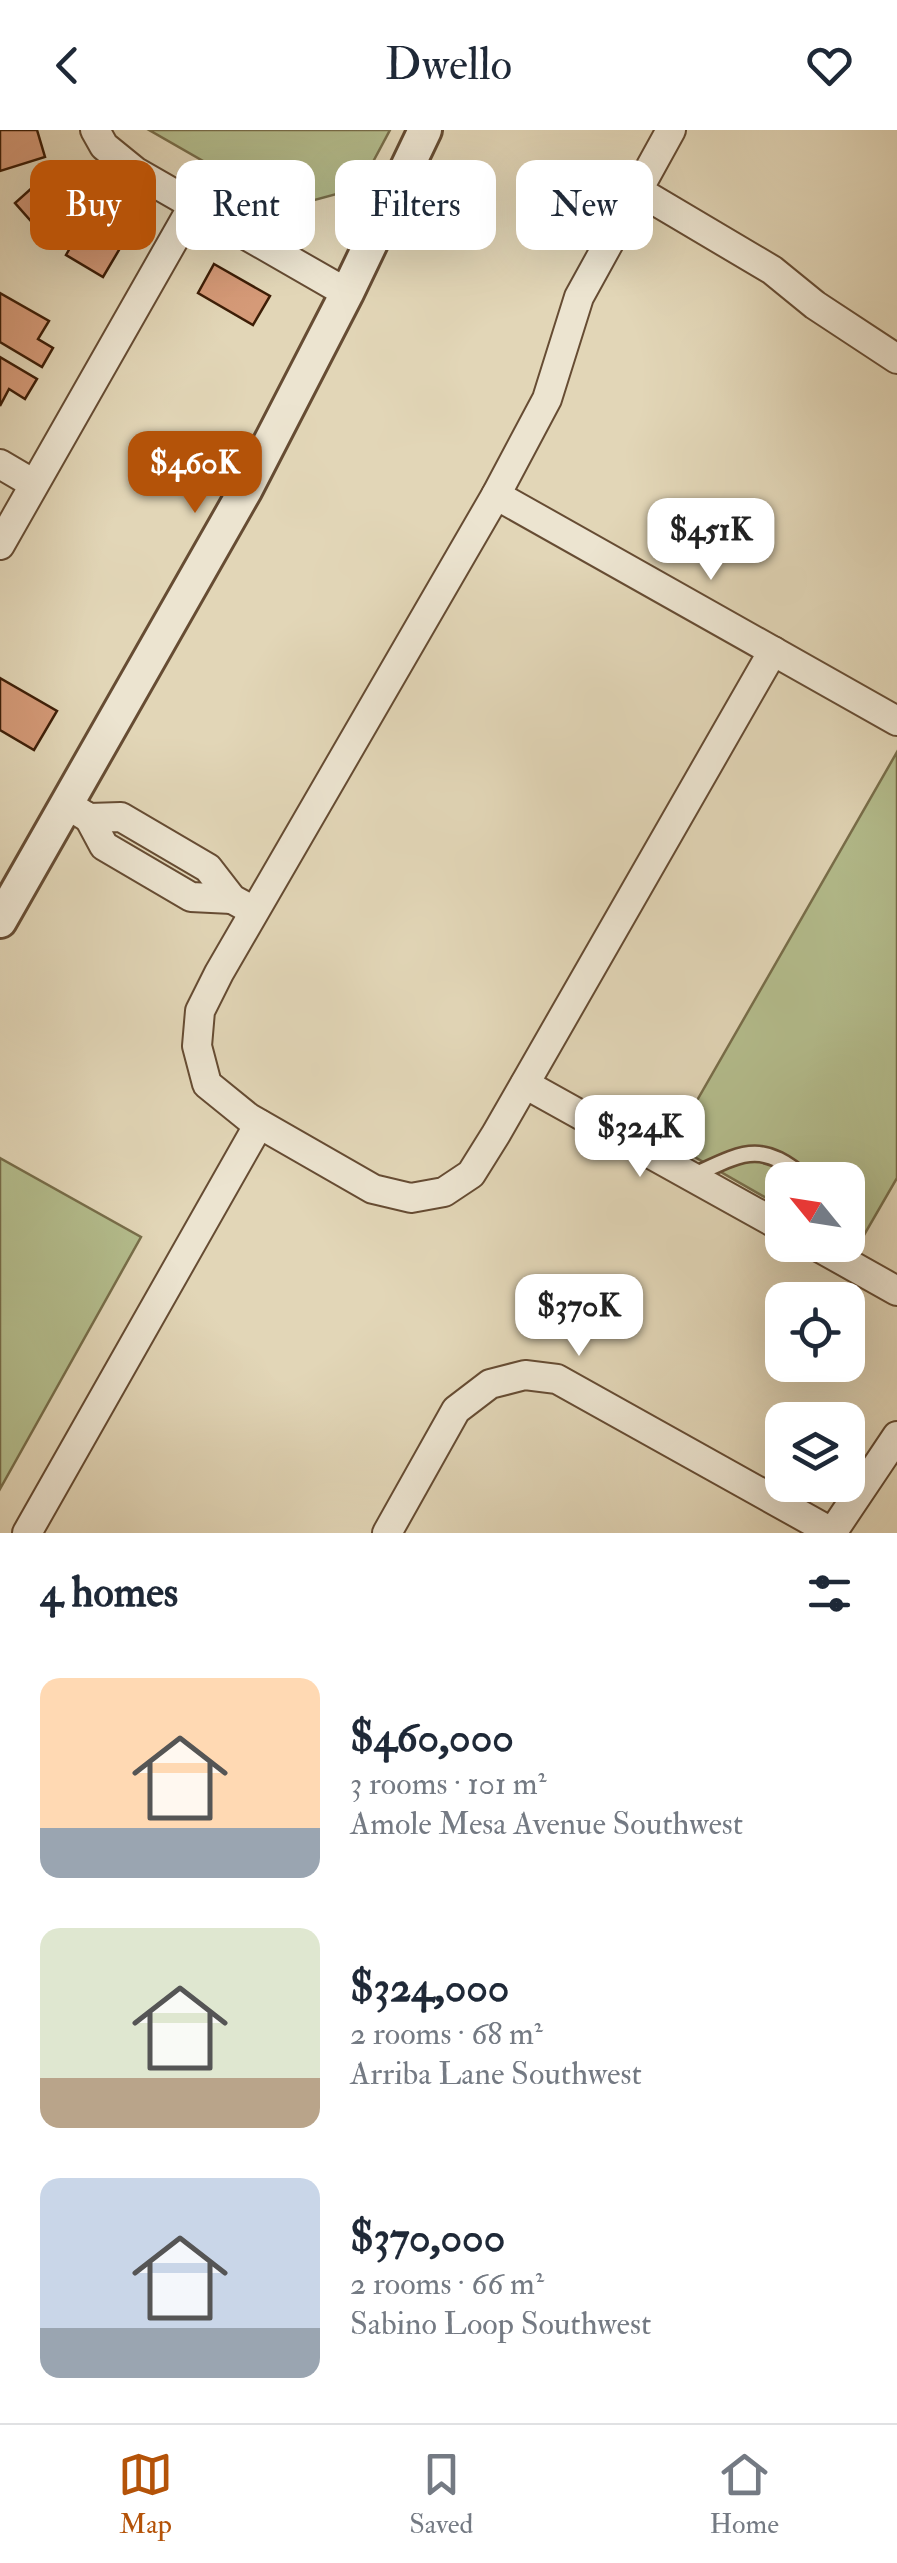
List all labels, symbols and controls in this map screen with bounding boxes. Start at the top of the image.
text: Dwello [385,37,512,93]
icon: back [40,38,95,93]
icon: heart [802,38,857,93]
chip: Buy [30,160,156,250]
chip: Rent [176,160,315,250]
chip: Filters [335,160,496,250]
chip: New [516,160,653,250]
pin: $460K [125,431,265,516]
text: $460K [150,443,240,483]
pin: $451K [641,498,781,583]
text: $451K [669,510,753,550]
pin: $324K [570,1095,710,1180]
text: $324K [597,1107,683,1147]
north arrow [765,1162,865,1262]
map controls [765,1162,865,1502]
pin: $370K [509,1274,649,1359]
button: locate [765,1282,865,1382]
text: $370K [537,1286,621,1326]
button: layers [765,1402,865,1502]
icon: filters [802,1566,857,1621]
text: 4 homes [40,1567,178,1619]
text: $460,000 [350,1712,514,1764]
icon: home [120,1718,240,1838]
text: 3 rooms · 101 m² [350,1764,547,1804]
text: Amole Mesa Avenue Southwest [350,1804,743,1844]
text: $324,000 [350,1962,509,2014]
icon: home [120,1968,240,2088]
text: 2 rooms · 68 m² [350,2014,543,2054]
text: Arriba Lane Southwest [350,2054,642,2094]
text: $370,000 [350,2212,505,2264]
icon: home [120,2218,240,2338]
text: 2 rooms · 66 m² [350,2264,544,2304]
text: Sabino Loop Southwest [350,2304,651,2344]
tab: Map [118,2447,173,2542]
tab: Saved [409,2447,473,2542]
tab: Home [709,2447,779,2542]

